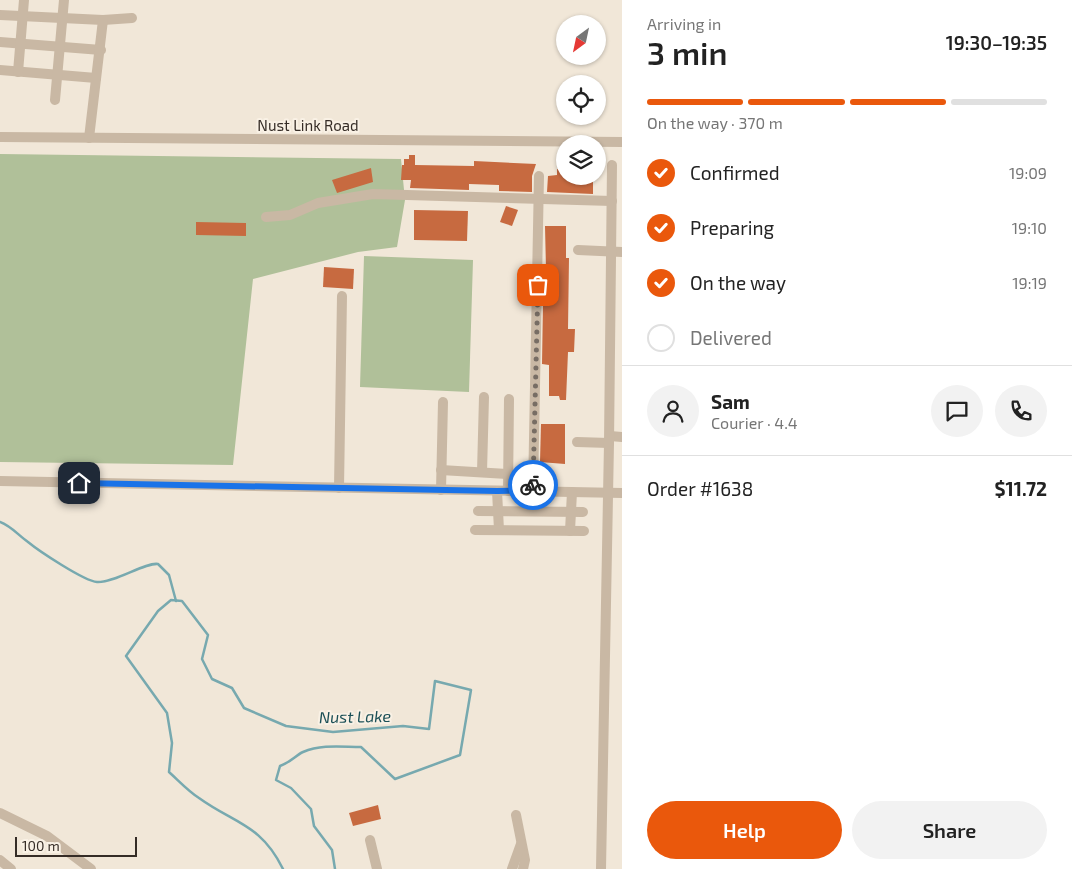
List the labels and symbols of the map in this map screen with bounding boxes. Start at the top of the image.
north arrow [556,15,606,65]
street label: Nust Link Road [257,116,359,134]
pin [517,264,559,306]
courier [508,460,558,510]
pin [58,462,100,504]
water label: Nust Lake [319,706,392,726]
scale bar [15,834,138,857]

